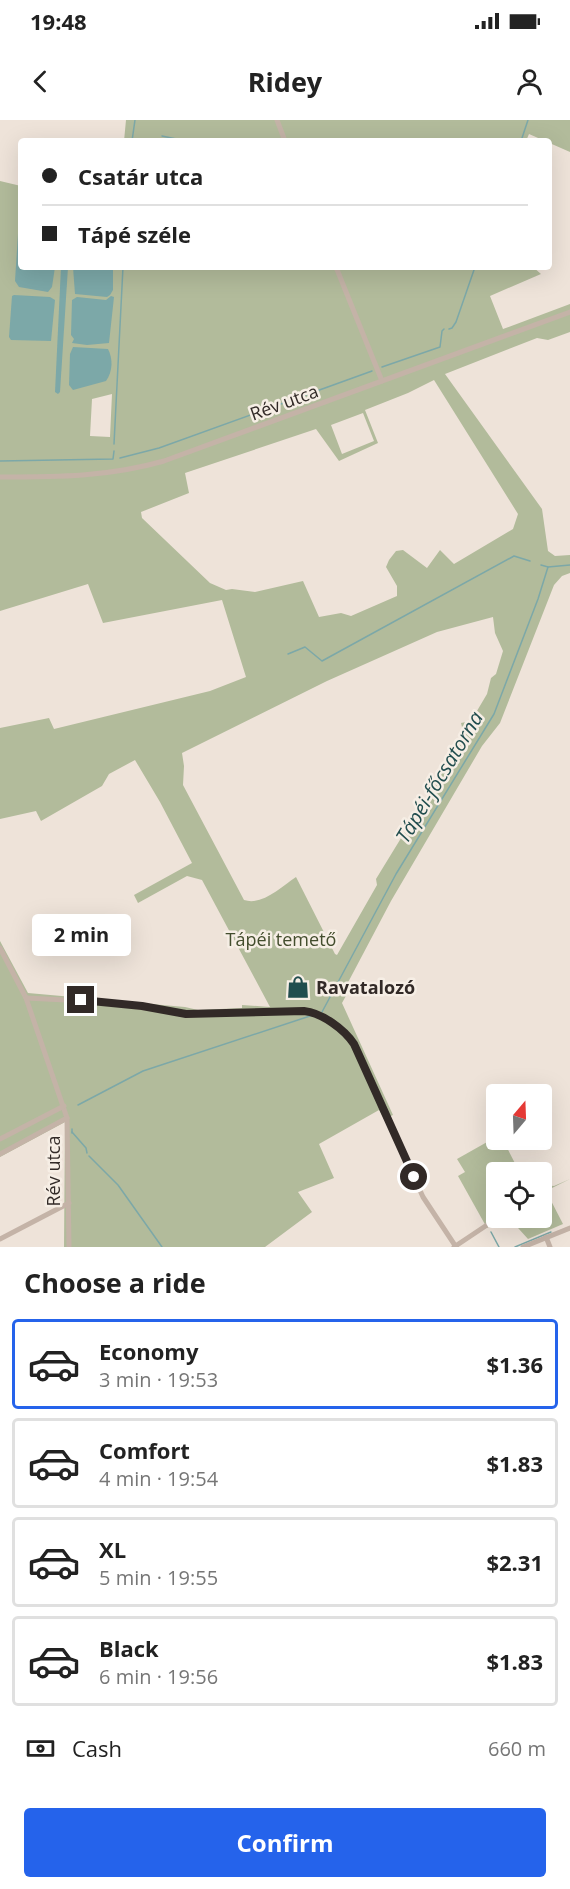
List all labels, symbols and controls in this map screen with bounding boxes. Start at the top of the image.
text: 19:48 [30,6,87,36]
text: Ridey [248,63,322,100]
icon: back [24,65,57,98]
icon: person [513,65,546,98]
text: Csatár utca [78,161,203,191]
text: Tápé széle [78,219,191,249]
street label: Rév utca [247,379,321,425]
water label: Tápéi-főcsatorna [389,706,489,848]
callout: 2 min [32,913,130,955]
text: 2 min [54,921,109,948]
park label: Tápéi temető [226,927,336,951]
shop icon: Ravatalozó [285,974,311,1000]
place label: Ravatalozó [316,975,415,999]
route end [67,986,94,1013]
north arrow [486,1084,552,1150]
map controls [486,1084,552,1228]
street label: Rév utca [41,1136,65,1206]
button: locate [486,1162,552,1228]
route start [400,1163,427,1190]
text: Choose a ride [24,1264,206,1301]
text: Economy [99,1336,198,1366]
icon: car [27,1337,81,1391]
text: $1.36 [486,1349,543,1379]
text: 3 min · 19:53 [99,1366,218,1393]
text: Comfort [99,1435,190,1465]
icon: car [27,1436,81,1490]
text: $1.83 [486,1448,543,1478]
text: 4 min · 19:54 [99,1465,218,1492]
text: XL [99,1534,126,1564]
icon: car [27,1535,81,1589]
text: $2.31 [486,1547,543,1577]
text: 5 min · 19:55 [99,1564,218,1591]
text: Black [99,1633,159,1663]
icon: car [27,1634,81,1688]
text: $1.83 [486,1646,543,1676]
text: 6 min · 19:56 [99,1663,218,1690]
icon: cash [24,1732,57,1765]
text: Cash [72,1733,122,1763]
text: 660 m [488,1735,546,1762]
button: Confirm [24,1808,546,1877]

